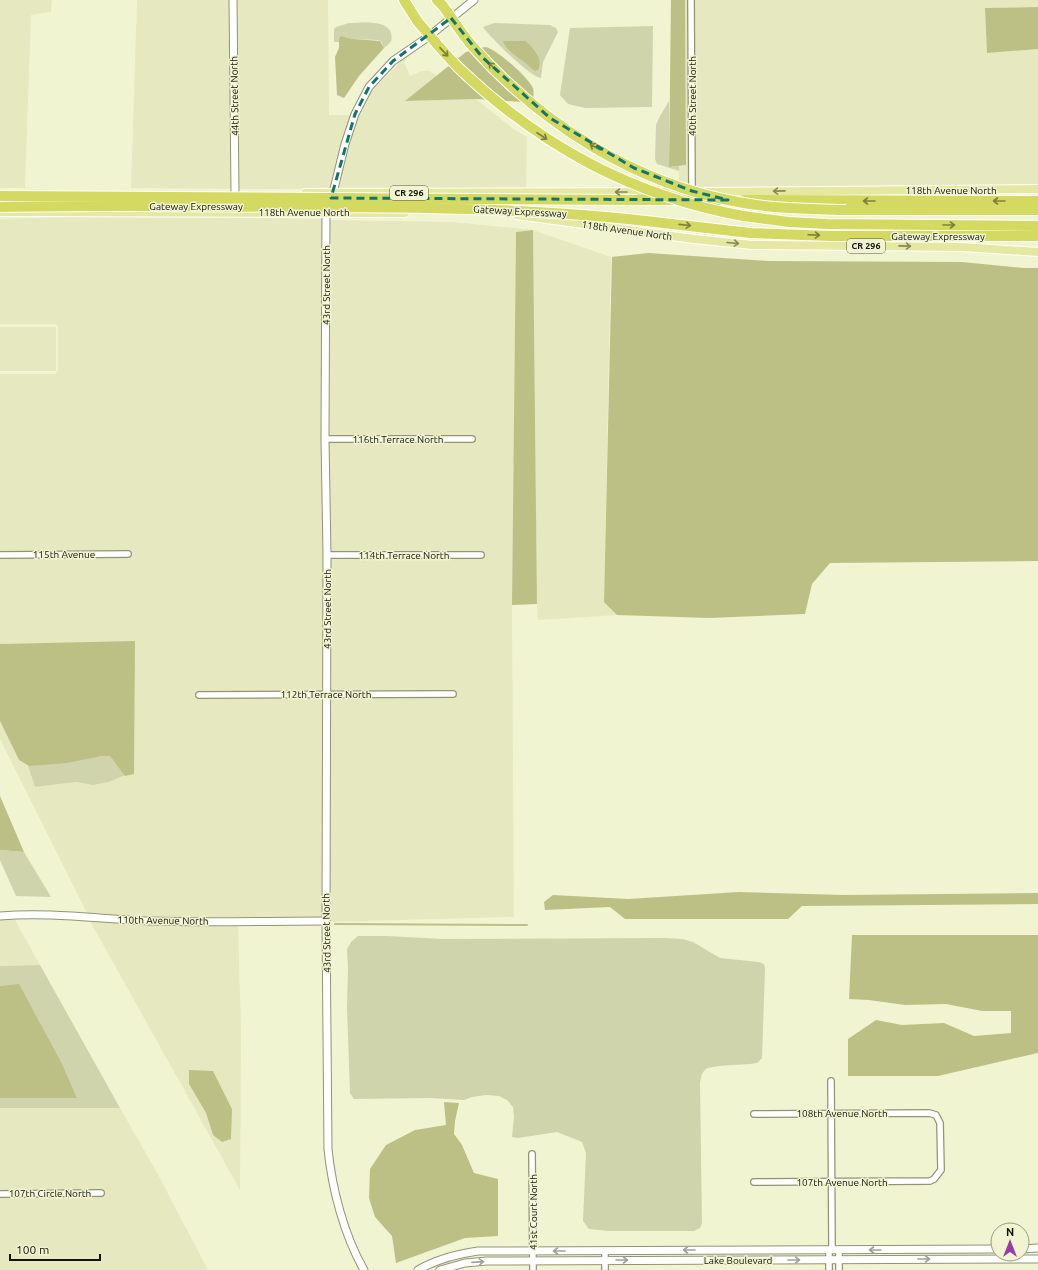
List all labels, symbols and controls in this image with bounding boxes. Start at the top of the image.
one-way arrow [439,47,448,57]
street label: 44th Street North [228,56,241,136]
street label: 40th Street North [687,56,698,136]
one-way arrow [488,62,498,72]
one-way arrow [536,132,547,140]
one-way arrow [589,143,601,151]
street label: 118th Avenue North [905,185,997,196]
road number: CR 296 [390,186,428,200]
one-way arrow [773,187,786,195]
one-way arrow [615,188,628,196]
one-way arrow [863,197,876,204]
one-way arrow [993,197,1006,205]
street label: Gateway Expressway [149,201,243,212]
street label: Gateway Expressway [473,204,567,219]
street label: 118th Avenue North [258,207,350,218]
street label: 118th Avenue North [581,219,673,242]
one-way arrow [678,221,691,229]
one-way arrow [942,221,955,229]
one-way arrow [807,231,820,239]
street label: Gateway Expressway [891,231,985,242]
one-way arrow [726,239,739,247]
road number: CR 296 [847,239,885,253]
one-way arrow [898,242,911,250]
street label: 43rd Street North [321,245,332,325]
street label: 116th Terrace North [352,434,444,445]
street label: 115th Avenue [33,549,95,560]
street label: 114th Terrace North [358,550,450,561]
street label: 43rd Street North [322,569,333,649]
street label: 112th Terrace North [280,689,372,700]
street label: 43rd Street North [320,893,333,973]
street label: 110th Avenue North [117,914,209,927]
street label: 108th Avenue North [796,1108,888,1119]
street label: 41st Court North [528,1174,539,1250]
street label: 107th Avenue North [796,1177,888,1188]
street label: 107th Circle North [9,1188,91,1199]
north arrow [990,1222,1030,1262]
text: N [1006,1226,1014,1238]
scale bar [10,1236,100,1262]
text: 100 m [16,1243,49,1256]
one-way arrow [683,1246,696,1254]
one-way arrow [869,1246,882,1253]
one-way arrow [553,1247,566,1255]
street label: Lake Boulevard [704,1255,772,1266]
one-way arrow [917,1255,930,1263]
one-way arrow [615,1256,628,1264]
one-way arrow [787,1256,800,1264]
one-way arrow [471,1259,484,1266]

